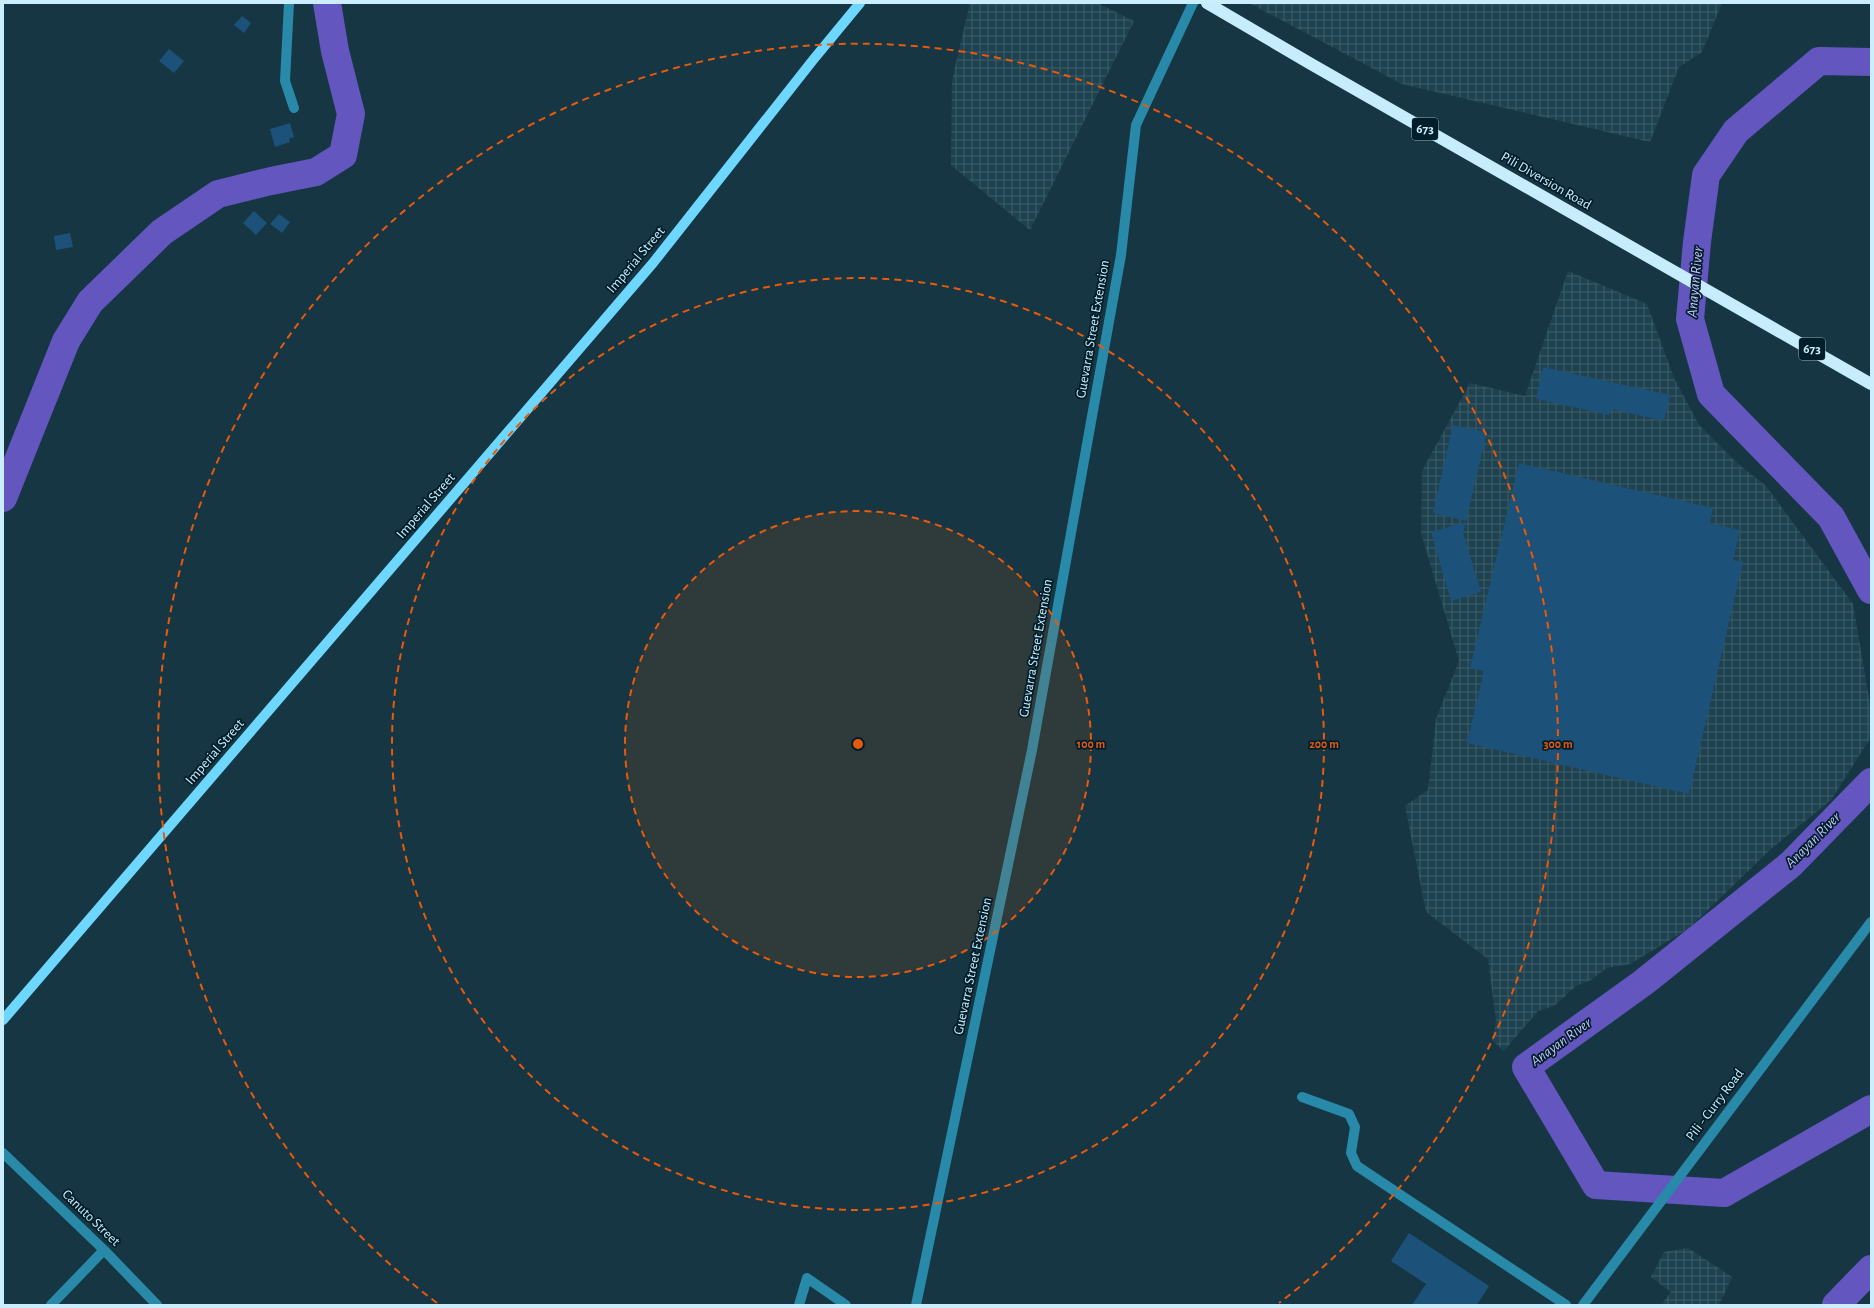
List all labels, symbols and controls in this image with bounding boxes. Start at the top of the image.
road number: 673 [1412,118,1438,140]
street label: Pili Diversion Road [1498,150,1594,212]
street label: Imperial Street [604,224,668,296]
water label: Anayan River [1684,245,1706,319]
street label: Guevarra Street Extension [1074,259,1112,399]
road number: 673 [1799,338,1825,360]
street label: Imperial Street [394,470,458,541]
street label: Guevarra Street Extension [1017,578,1055,718]
street label: Imperial Street [183,716,247,787]
centre of rings [851,737,865,751]
text: 100 m [1077,738,1105,750]
text: 200 m [1309,738,1339,750]
text: 300 m [1543,738,1573,750]
water label: Anayan River [1782,809,1844,871]
street label: Guevarra Street Extension [952,896,994,1036]
water label: Anayan River [1527,1014,1595,1069]
street label: Pili - Curry Road [1684,1066,1746,1144]
street label: Canuto Street [59,1187,123,1249]

